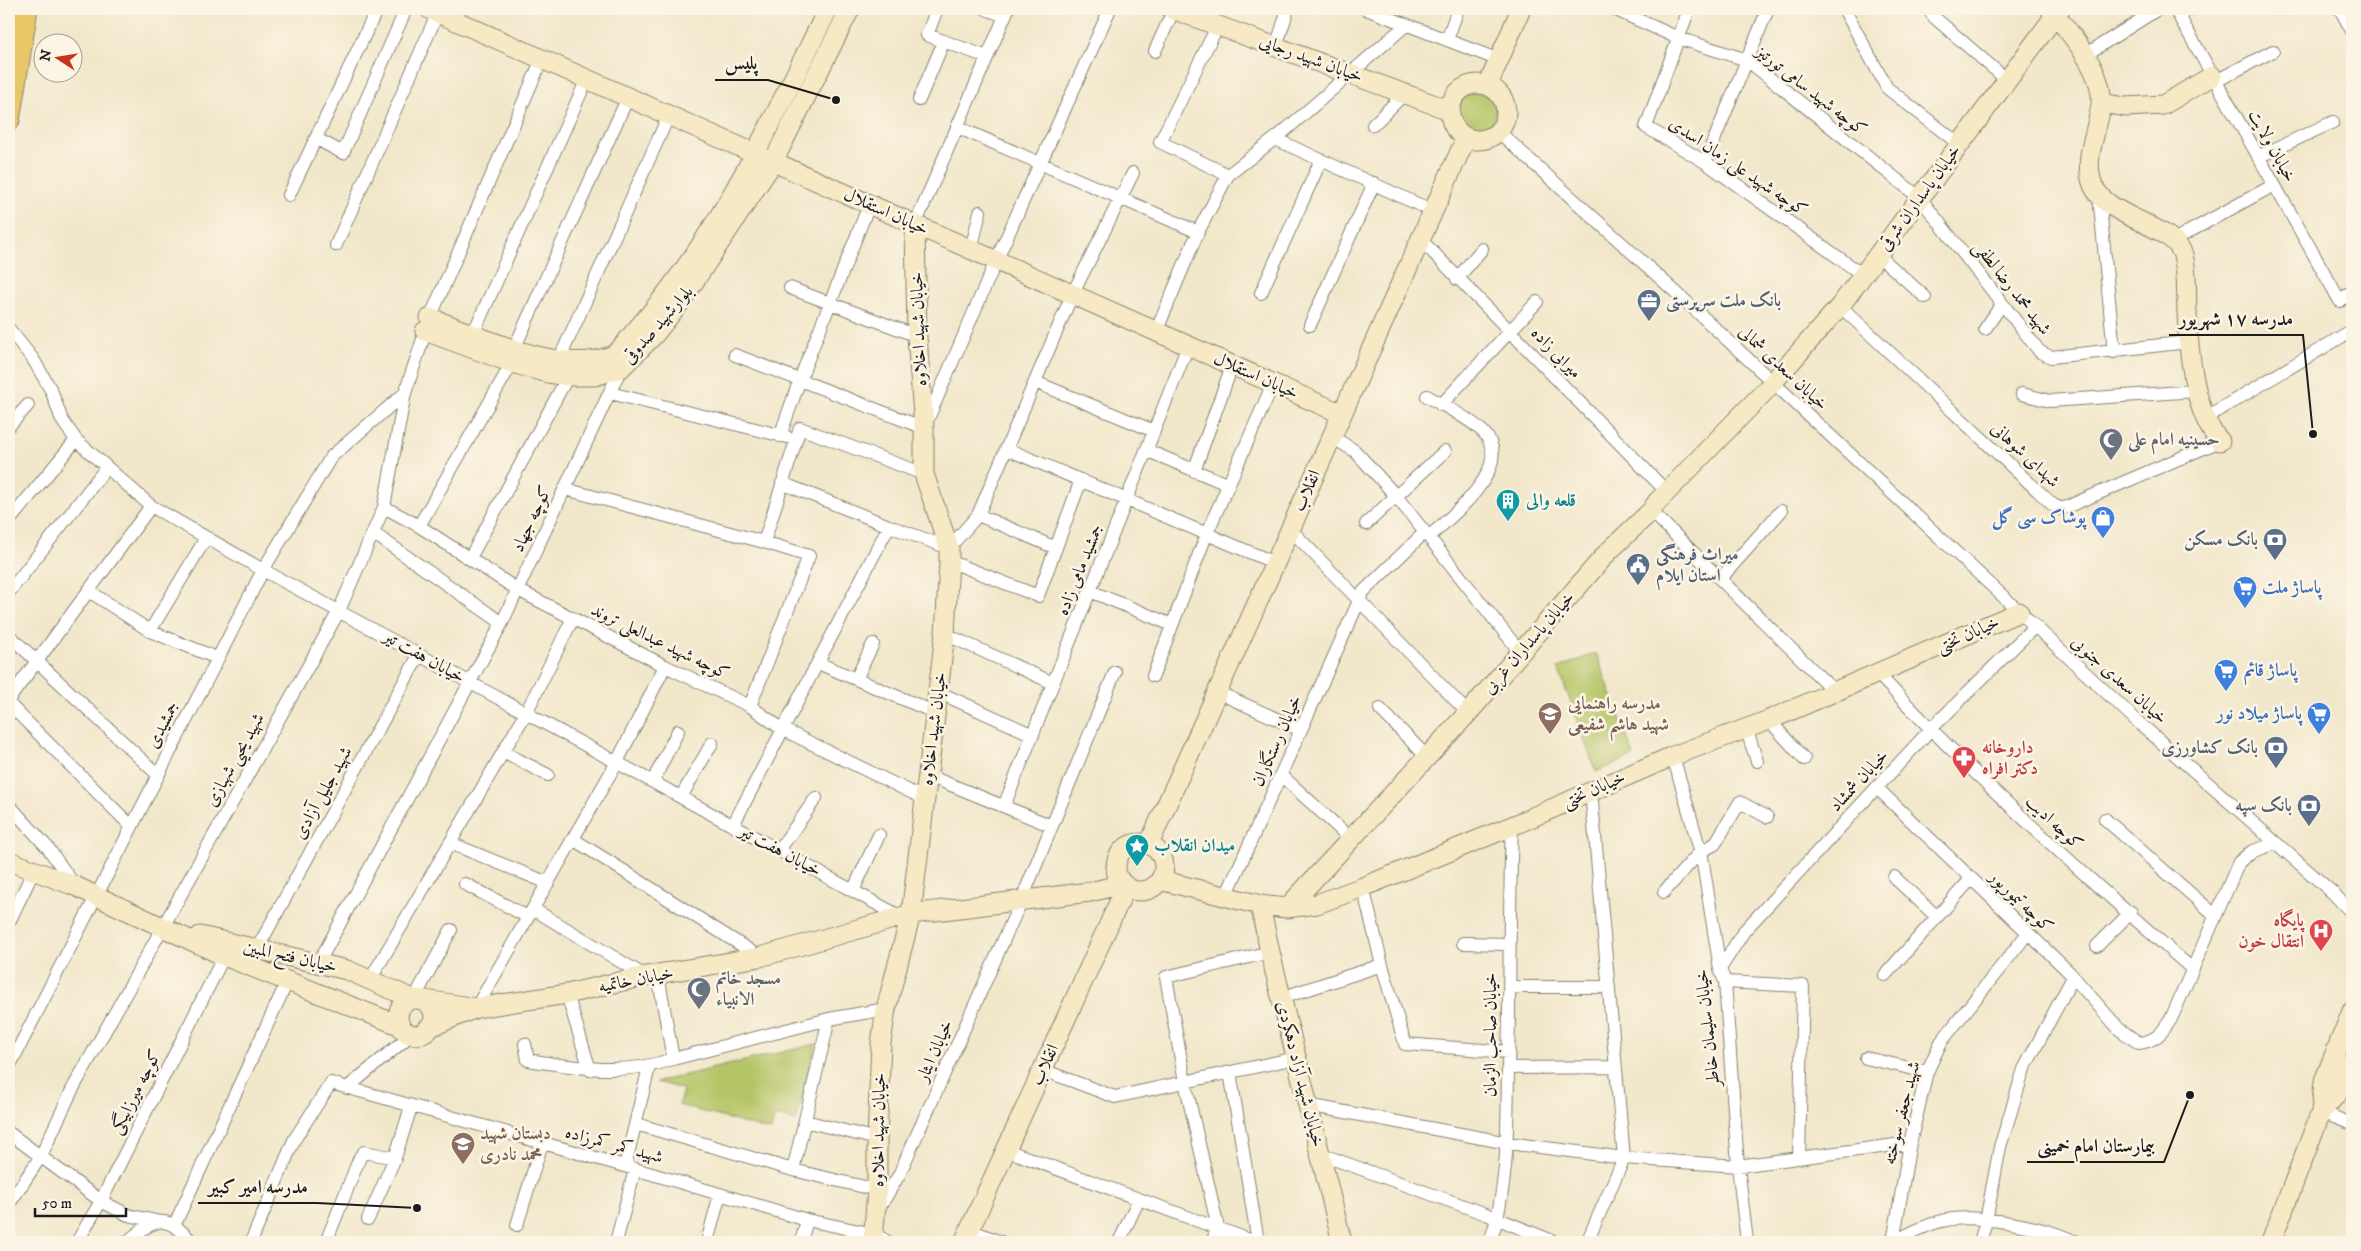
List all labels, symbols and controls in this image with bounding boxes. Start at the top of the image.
street label: خیابان شهید رجایی [1256,30,1366,88]
north arrow [32,32,82,82]
street label: کوچه شهید سامی تورتیز [1749,40,1871,142]
callout: پلیس [715,46,768,80]
text: N [36,48,56,63]
text: پلیس [725,52,759,77]
street label: خیابان ولایت [2243,106,2301,186]
street label: کوچه شهید علی زمان اسدی [1664,112,1812,222]
street label: خیابان پاسداران شرقی [1874,140,1967,256]
street label: خیابان استقلال [840,184,932,240]
street label: شهید محمد رضا لطفی [1968,236,2056,340]
street label: خیابان شهید اخلاوه [906,272,932,386]
street label: بلوارشهید صدوقی [618,281,698,369]
office icon: بانک ملت سرپرستی [1636,288,1662,322]
place label: بانک ملت سرپرستی [1666,290,1781,313]
callout: مدرسه ۱۷ شهریور [2169,301,2303,335]
text: مدرسه ۱۷ شهریور [2177,308,2293,331]
street label: خیابان سعدی شمالی [1734,321,1832,415]
street label: میرابی زاده [1525,322,1586,384]
street label: خیابان استقلال [1210,348,1302,404]
street label: شهدای شوهانی [1986,418,2064,492]
mosque icon: حسینیه امام علی [2098,427,2124,461]
place label: حسینیه امام علی [2127,429,2220,455]
street label: انقلاب [1288,467,1326,515]
street label: کوچه جهاد [507,482,558,556]
building icon: قلعه والی [1495,488,1521,522]
place label: قلعه والی [1525,490,1576,512]
shop icon: پوشاک سی گل [2090,505,2116,539]
place label: پوشاک سی گل [1992,506,2088,530]
street label: جمشید مامی زاده [1052,521,1108,619]
bank icon: بانک مسکن [2262,527,2288,561]
place label: بانک مسکن [2184,529,2258,551]
place label: میراث فرهنگی استان ایلام [1656,543,1739,591]
public building icon: میراث فرهنگی استان ایلام [1625,552,1651,586]
supermarket icon: پاساژ ملت [2232,575,2258,609]
place label: پاساژ ملت [2262,577,2323,600]
street label: خیابان پاسداران غربی [1478,587,1580,700]
street label: کوچه شهید عبدالعلی تروند [587,599,733,686]
street label: خیابان تختی [1933,611,2003,660]
street label: خیابان هفت تیر [378,625,469,688]
street label: خیابان سعدی جنوبی [2066,631,2172,730]
supermarket icon: پاساژ قائم [2213,658,2239,692]
place label: پاساژ قائم [2244,660,2299,686]
street label: خیابان شهید اخلاوه [916,671,952,787]
street label: خیابان رستگاران [1245,691,1307,790]
place label: مدرسه راهنمایی شهید هاشم شفیعی [1567,693,1669,742]
street label: جمشیدی [142,698,184,752]
school or university icon: مدرسه راهنمایی شهید هاشم شفیعی [1537,701,1563,735]
supermarket icon: پاساژ میلاد نور [2306,701,2332,735]
place label: پاساژ میلاد نور [2214,703,2304,726]
street label: شهید یحیی شهبازی [200,709,272,812]
bank icon: بانک کشاورزی [2263,735,2289,769]
place label: داروخانه دکتر افراه [1982,737,2038,780]
place label: بانک کشاورزی [2161,737,2258,759]
street label: شهید جلیل آزادی [289,743,358,844]
street label: خیابان شمشاد [1825,745,1893,817]
pharmacy icon: داروخانه دکتر افراه [1951,745,1977,779]
street label: خیابان تختی [1559,766,1629,815]
street label: کوچه ادیب [2020,791,2087,856]
bank icon: بانک سپه [2296,793,2322,827]
place label: بانک سپه [2235,795,2292,817]
street label: خیابان هفت تیر [733,819,825,882]
place icon: میدان انقلاب [1124,833,1150,867]
place label: میدان انقلاب [1154,835,1235,857]
street label: کوچه تیمورپور [1982,865,2058,939]
place label: پایگاه انتقال خون [2238,908,2306,953]
hospital icon: پایگاه انتقال خون [2308,918,2334,952]
street label: خیابان فتح المبین [240,936,339,982]
street label: خیابان خاتمیه [597,962,675,998]
place label: مسجد خاتم الانبیاء [716,968,781,1011]
street label: خیابان سلیمان خاطر [1691,968,1725,1090]
street label: خیابان صاحب الزمان [1480,973,1502,1097]
mosque icon: مسجد خاتم الانبیاء [686,976,712,1010]
street label: خیابان شهید آزاد دهکردی [1271,998,1329,1150]
street label: خیابان ایثار [911,1017,958,1087]
street label: انقلاب [1026,1041,1064,1089]
street label: کوچه میرزابیگی [104,1045,168,1139]
street label: شهید جعفر سوخته [1879,1059,1925,1167]
street label: خیابان شهید اخلاوه [867,1073,891,1187]
street label: شهید کمر کمرزاده [563,1121,665,1169]
place label: دبستان شهید محمد نادری [480,1123,551,1166]
callout: بیمارستان امام خمینی [2027,1128,2164,1162]
school or university icon: دبستان شهید محمد نادری [450,1131,476,1165]
text: بیمارستان امام خمینی [2037,1135,2156,1163]
callout: مدرسه امیر کبیر [198,1169,317,1203]
text: مدرسه امیر کبیر [206,1176,308,1199]
scale bar [35,1186,126,1218]
text: 50 m [42,1194,72,1213]

